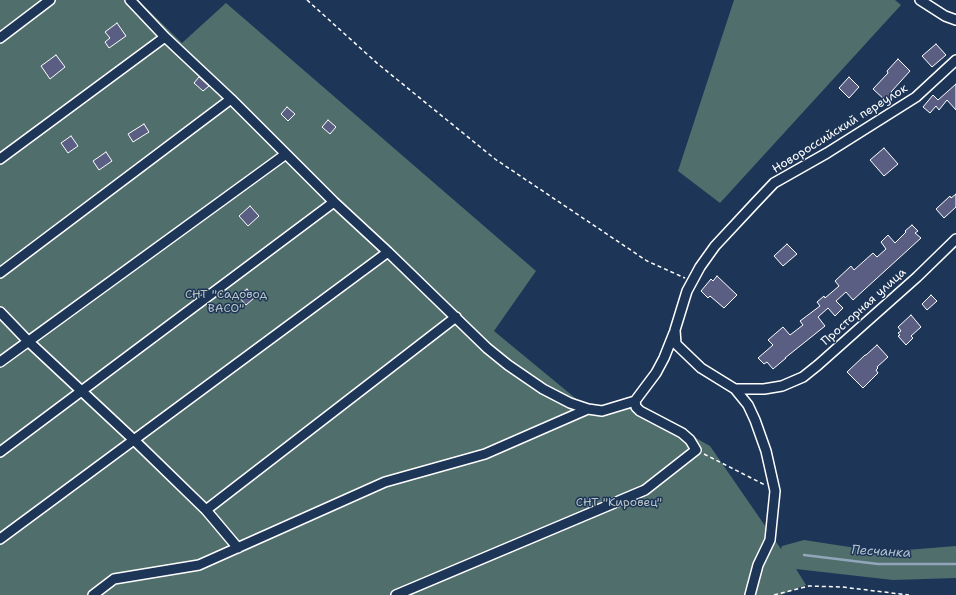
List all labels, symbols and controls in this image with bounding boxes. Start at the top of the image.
street label: Новороссийский переулок [770,81,910,177]
street label: Просторная улица [819,265,909,349]
park label: СНТ "Садовод ВАСО" [185,288,267,316]
park label: СНТ "Кировец" [576,496,662,510]
water label: Песчанка [851,543,911,561]

